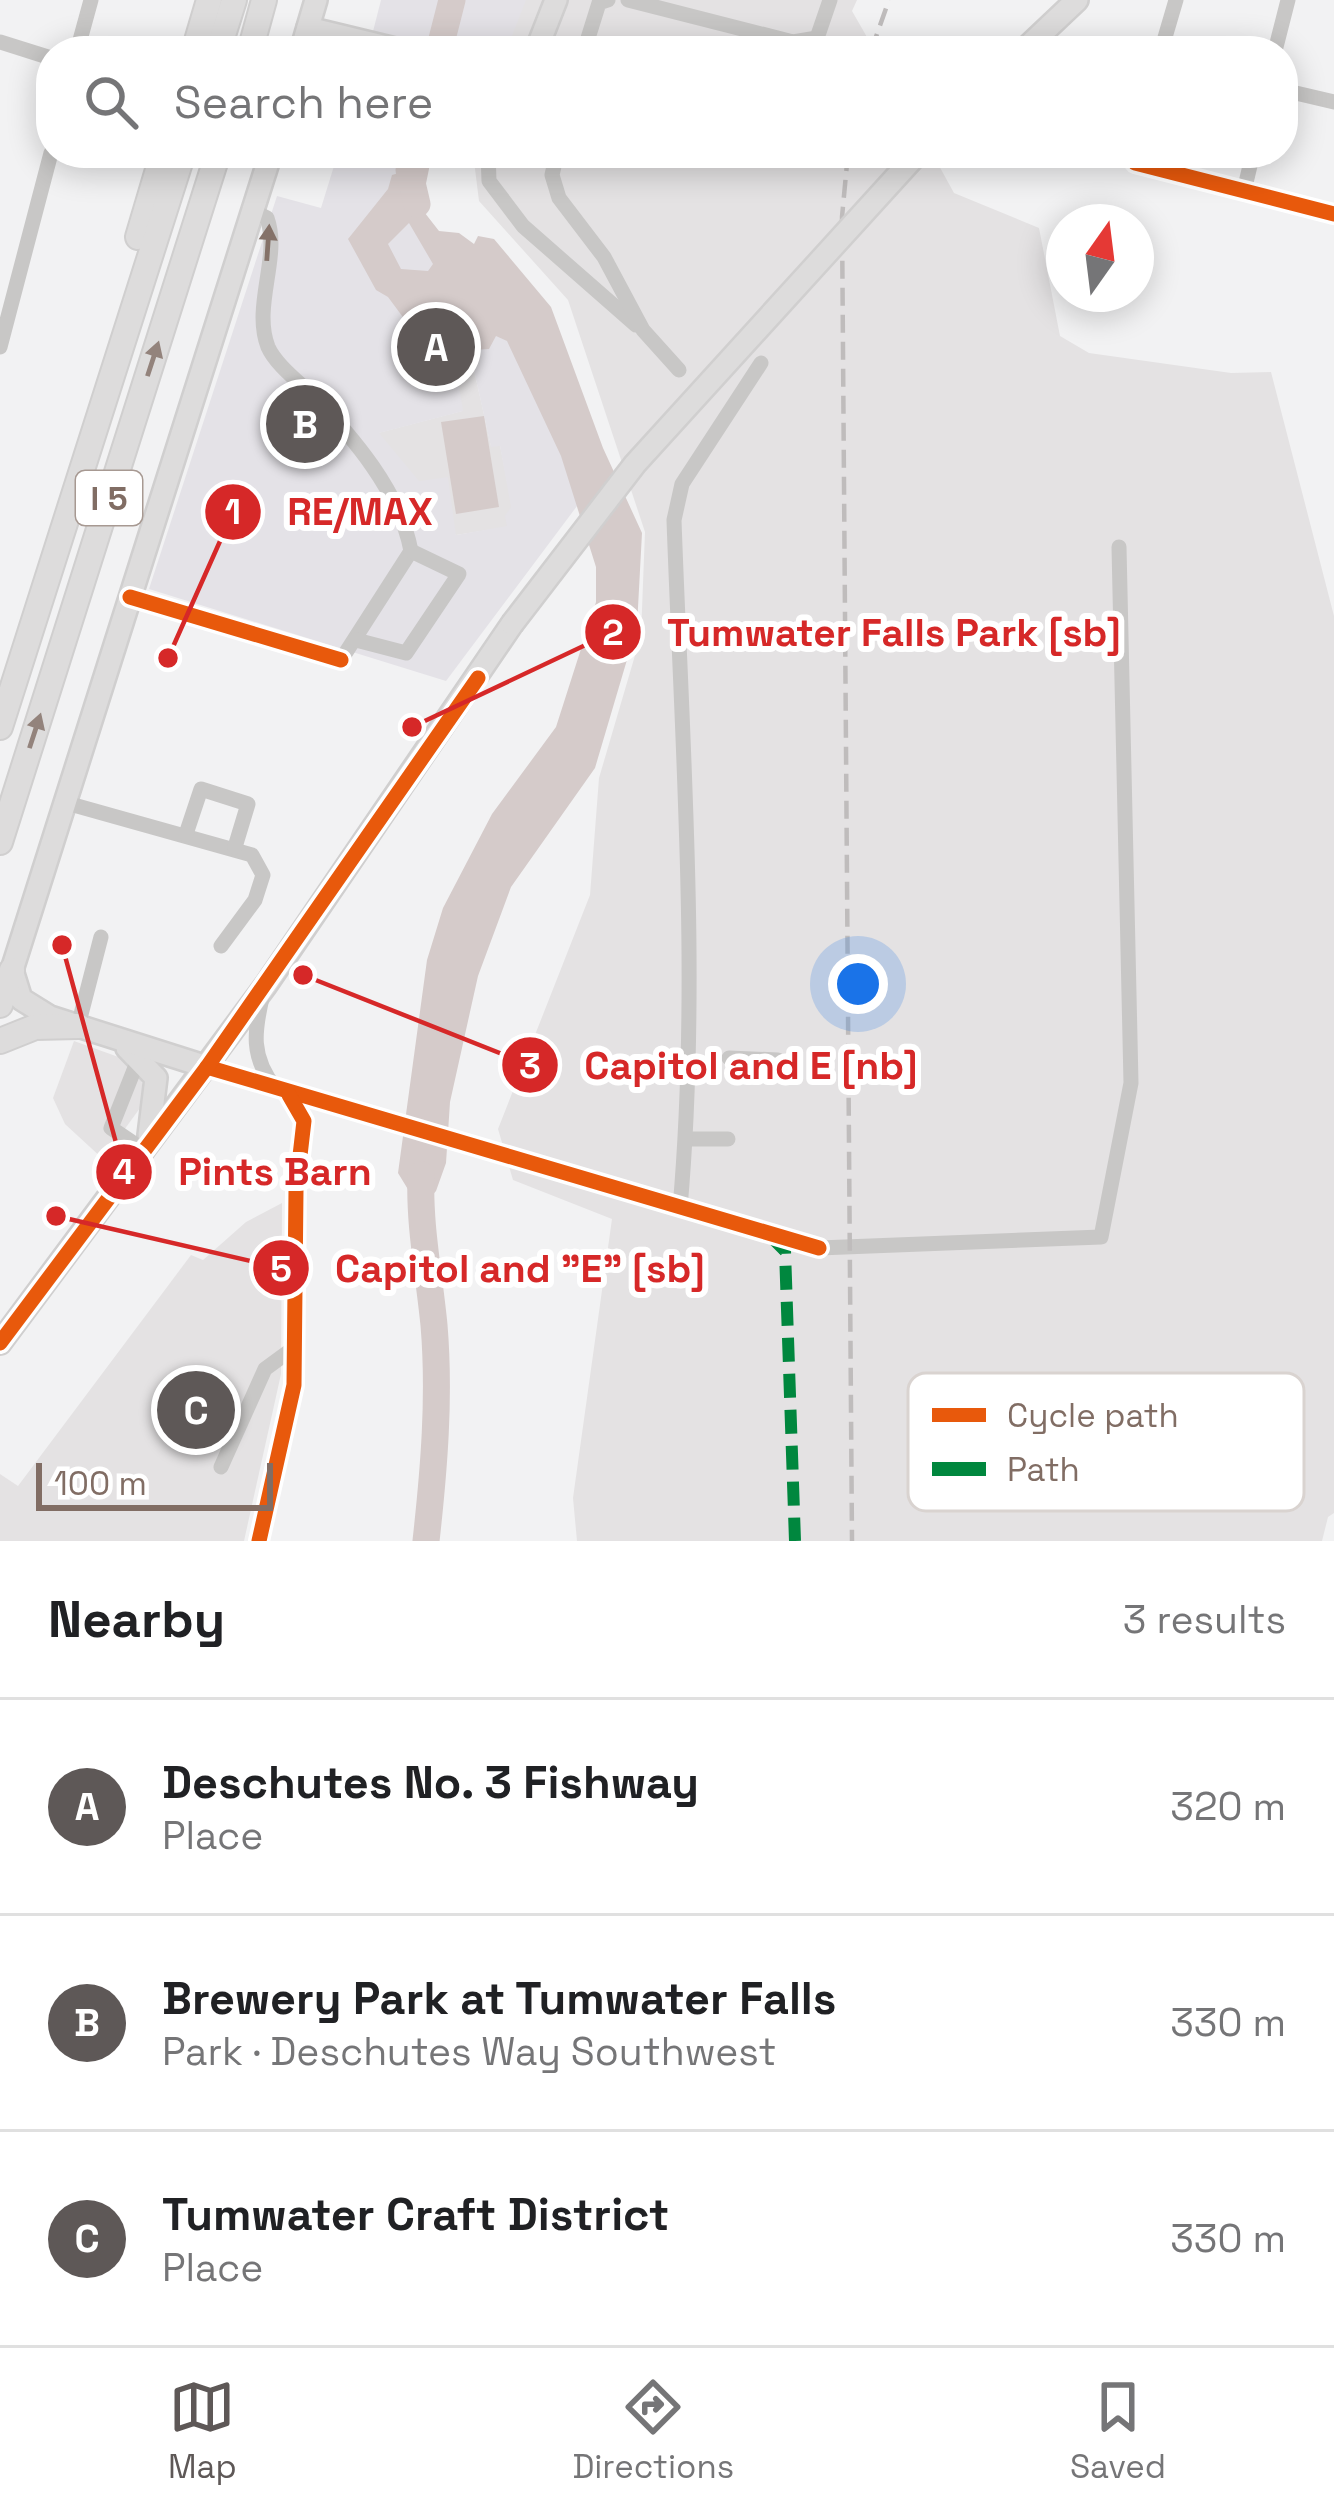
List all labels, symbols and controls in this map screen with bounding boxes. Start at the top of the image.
search box [36,36,1298,168]
icon: search [78,69,144,135]
text: Search here [174,74,433,131]
north arrow [1046,204,1154,312]
one-way arrow [258,224,277,262]
pin: A [397,302,475,392]
one-way arrow [144,340,163,377]
pin: B [266,379,344,469]
road number: I 5 [76,471,142,525]
callout: RE/MAX [203,474,457,549]
text: RE/MAX [287,487,433,536]
text: 1 [225,489,241,535]
callout: Tumwater Falls Park [sb] [583,595,1145,670]
text: Tumwater Falls Park [sb] [667,608,1121,657]
text: 2 [602,610,624,656]
one-way arrow [27,712,46,749]
your location [828,954,888,1014]
callout: Capitol and E [nb] [500,1027,942,1102]
text: Capitol and E [nb] [584,1041,918,1090]
text: 3 [519,1043,541,1089]
callout: Pints Barn [94,1134,395,1209]
text: Pints Barn [178,1147,372,1196]
text: 4 [113,1149,136,1195]
callout: Capitol and "E" [sb] [251,1230,729,1305]
text: Capitol and "E" [sb] [335,1244,705,1293]
text: 5 [270,1246,292,1292]
pin: C [157,1365,235,1455]
legend [908,1373,1304,1511]
text: Cycle path [1007,1395,1179,1437]
text: Path [1007,1449,1080,1491]
scale bar [36,1457,273,1510]
text: 100 m [54,1463,147,1505]
text: Nearby [48,1587,225,1652]
text: 3 results [1123,1595,1286,1644]
text: Deschutes No. 3 Fishway [162,1754,699,1811]
text: A [75,1782,99,1831]
text: 320 m [1170,1782,1286,1831]
text: Place [162,1811,263,1860]
text: Brewery Park at Tumwater Falls [162,1970,836,2027]
text: B [74,1998,100,2047]
text: 330 m [1170,1998,1286,2047]
text: Park · Deschutes Way Southwest [162,2027,776,2076]
text: Tumwater Craft District [162,2186,669,2243]
text: C [74,2214,100,2263]
text: 330 m [1170,2214,1286,2263]
text: Place [162,2243,263,2292]
tab: Map [168,2374,237,2488]
tab: Directions [572,2374,734,2488]
tab: Saved [1070,2374,1166,2488]

